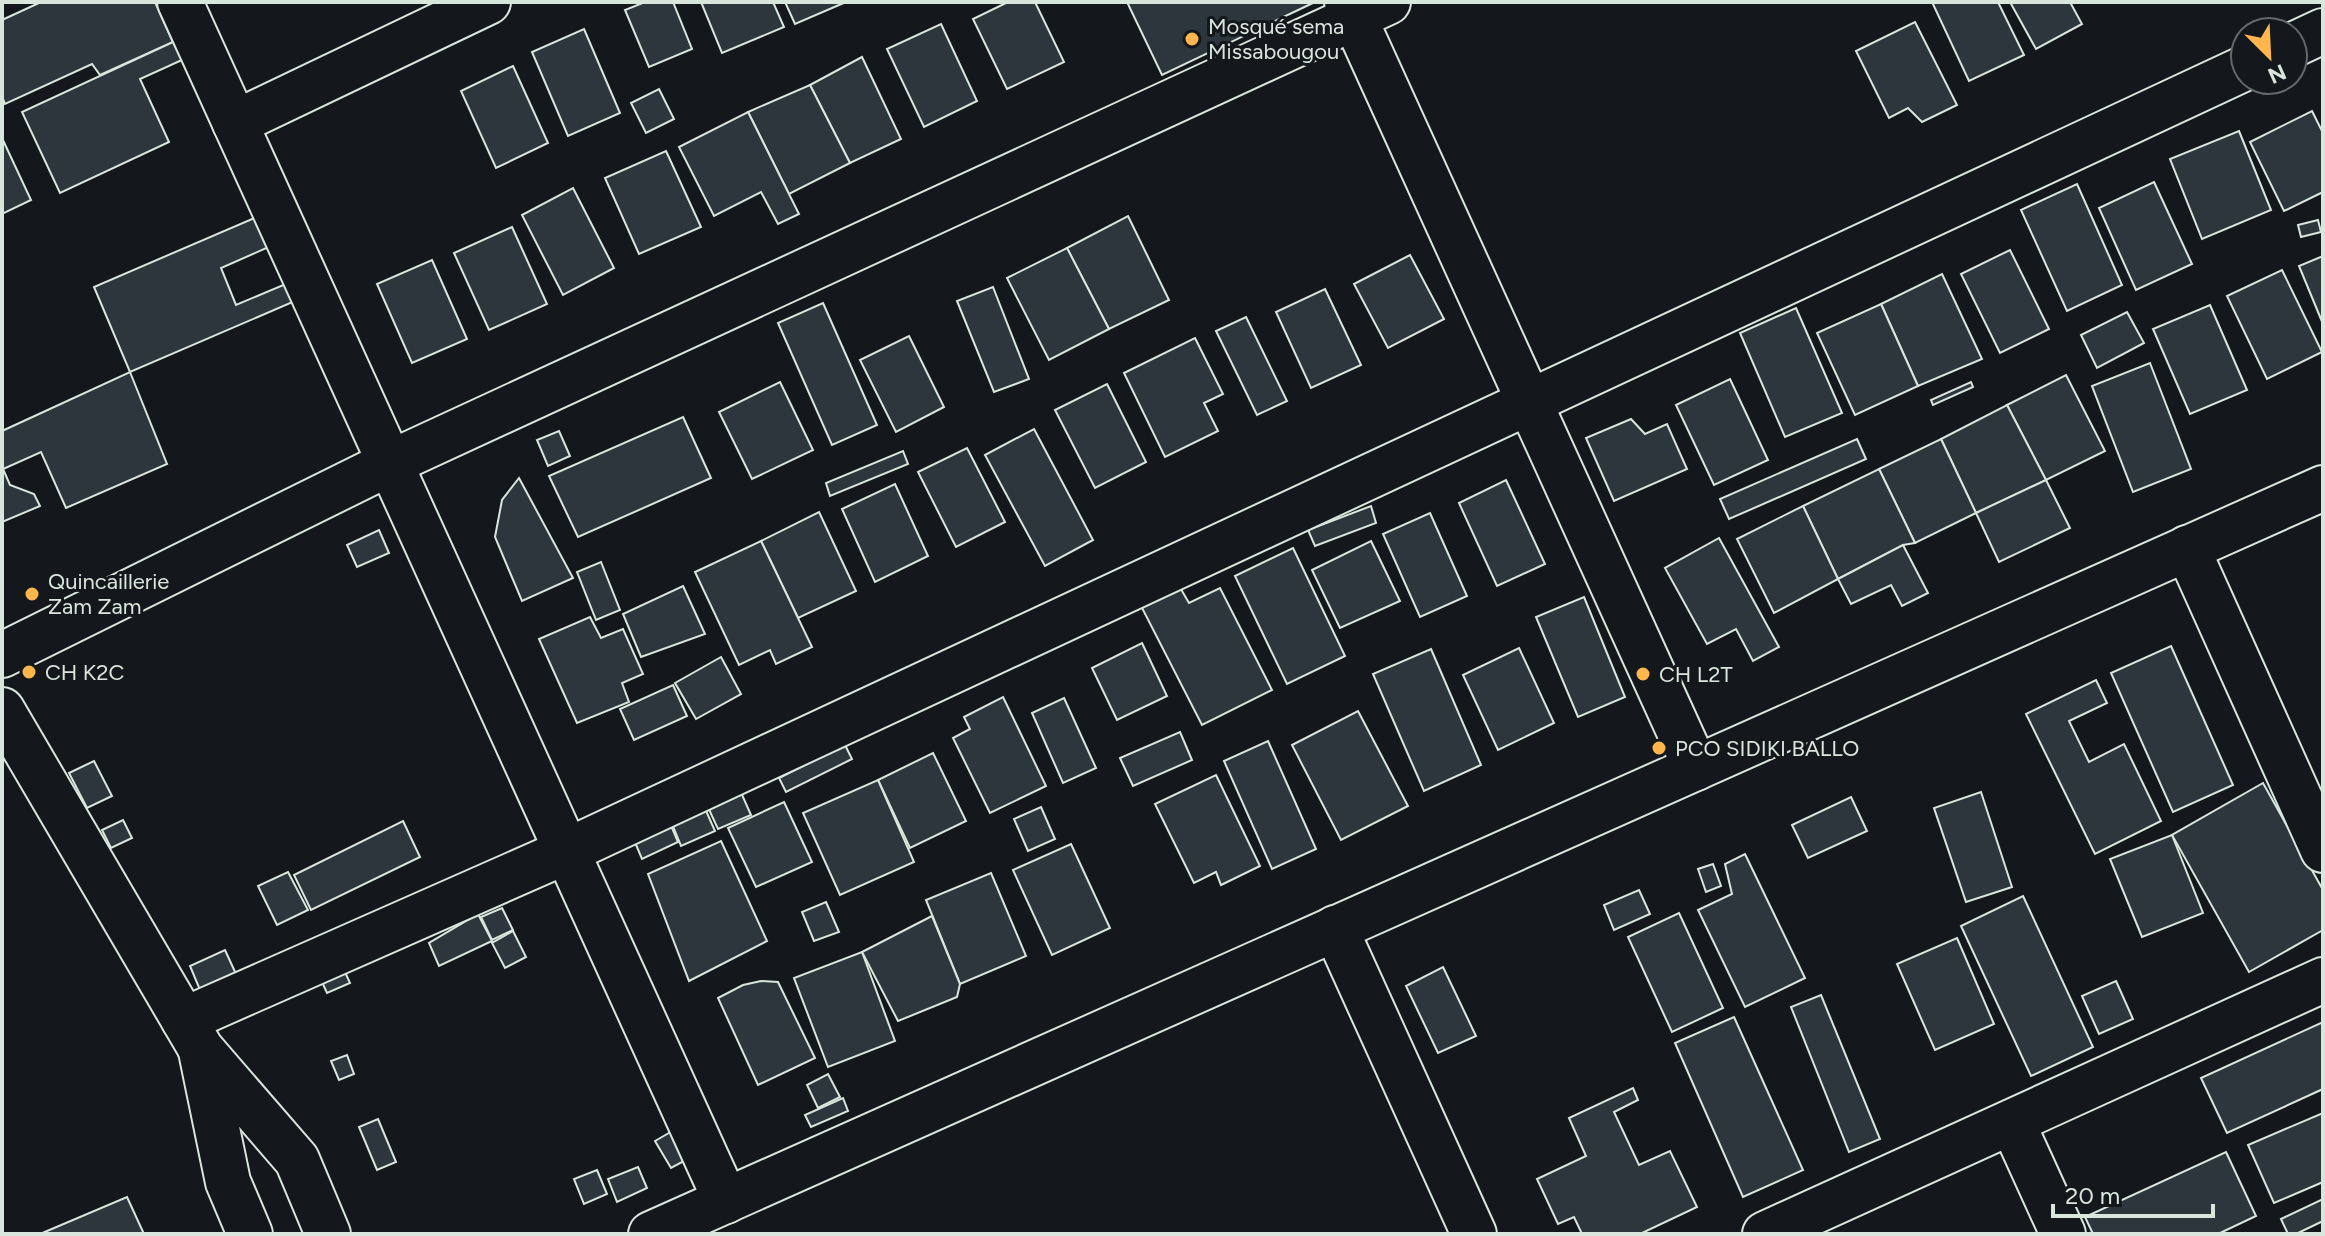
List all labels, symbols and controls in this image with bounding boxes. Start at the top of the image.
place label: Mosqué sema Missabougou [1208,13,1344,65]
north arrow [2229,16,2309,96]
marker: Mosqué sema Missabougou [1183,30,1201,48]
text: N [2264,58,2290,90]
place label: Quincaillerie Zam Zam [48,568,169,620]
marker: Quincaillerie Zam Zam [23,585,41,603]
place label: CH K2C [45,659,125,686]
place label: CH L2T [1659,661,1733,688]
marker: CH K2C [20,663,38,681]
marker: CH L2T [1634,665,1652,683]
place label: PCO SIDIKI BALLO [1675,735,1859,762]
marker: PCO SIDIKI BALLO [1650,739,1668,757]
scale bar [2053,1168,2213,1218]
text: 20 m [2065,1181,2120,1210]

